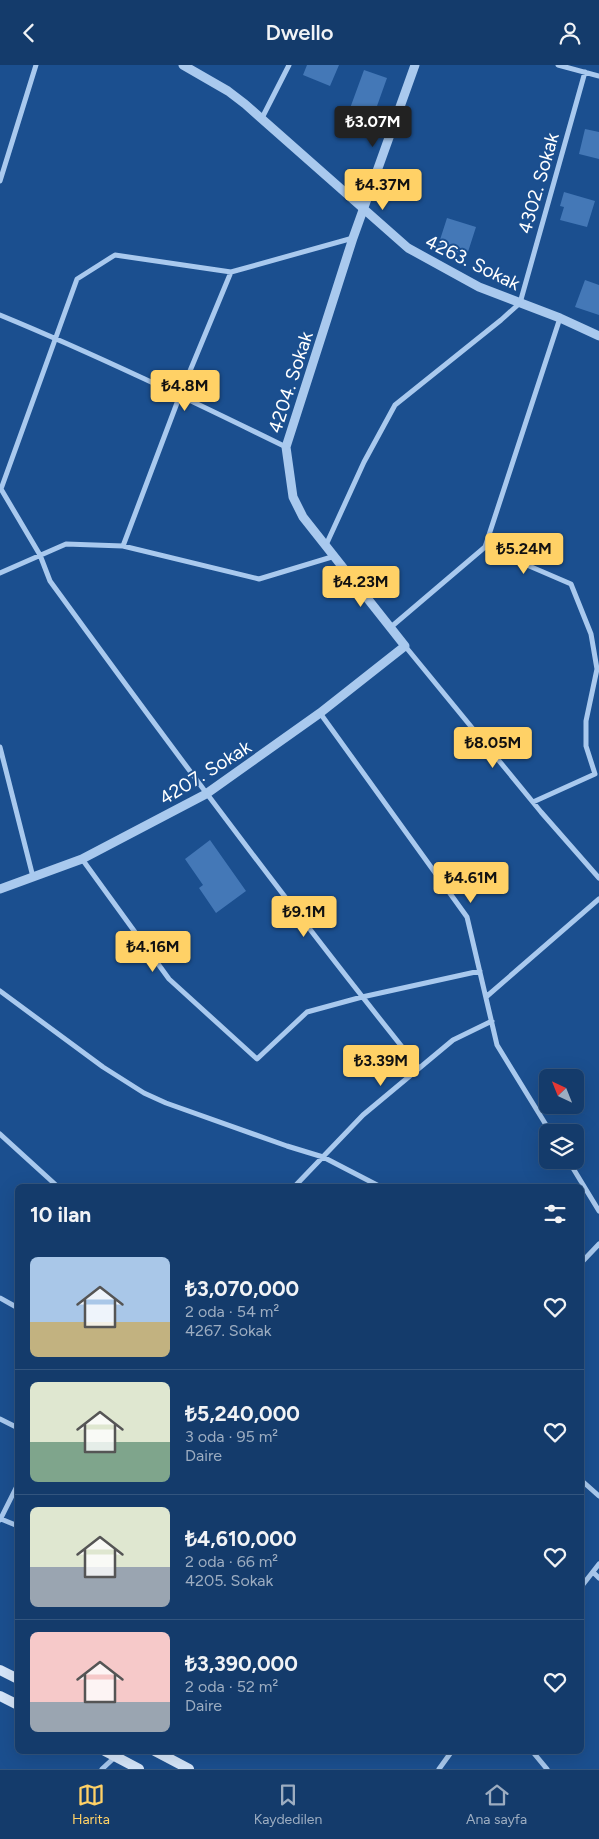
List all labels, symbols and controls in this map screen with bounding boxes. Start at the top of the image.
icon: back [15,19,43,47]
text: Dwello [265,19,334,46]
icon: person [556,19,584,47]
pin: ₺3.07M [332,106,414,148]
text: ₺3.07M [346,112,401,131]
street label: 4302. Sokak [513,129,564,236]
pin: ₺4.37M [342,169,424,211]
text: ₺4.37M [356,175,410,194]
street label: 4263. Sokak [422,230,525,296]
street label: 4204. Sokak [263,328,318,436]
pin: ₺4.8M [150,369,220,412]
text: ₺4.8M [162,376,208,395]
pin: ₺5.24M [483,533,565,575]
text: ₺5.24M [496,539,552,558]
pin: ₺4.23M [320,565,402,608]
text: ₺4.23M [333,572,389,591]
pin: ₺8.05M [452,727,534,769]
text: ₺8.05M [465,733,521,752]
street label: 4207. Sokak [155,735,256,810]
pin: ₺4.61M [430,861,512,904]
text: ₺4.61M [445,868,498,887]
pin: ₺9.1M [269,895,339,938]
text: ₺9.1M [283,902,325,921]
pin: ₺4.16M [112,931,194,973]
text: ₺4.16M [127,937,180,956]
pin: ₺3.39M [340,1045,422,1087]
text: ₺3.39M [354,1051,408,1070]
north arrow [539,1069,584,1114]
map controls [539,1069,584,1169]
button: layers [539,1124,584,1169]
icon: filters [541,1200,569,1228]
text: 10 ilan [30,1202,91,1227]
text: ₺3,070,000 [185,1276,299,1301]
icon: home [70,1277,130,1337]
icon: heart [541,1293,569,1321]
text: 2 oda · 54 m² [185,1302,279,1321]
text: 4267. Sokak [185,1321,271,1340]
text: ₺5,240,000 [185,1401,300,1426]
icon: home [70,1402,130,1462]
icon: heart [541,1418,569,1446]
text: 3 oda · 95 m² [185,1427,278,1446]
text: Daire [185,1446,222,1465]
text: ₺4,610,000 [185,1526,297,1551]
icon: home [70,1527,130,1587]
icon: heart [541,1543,569,1571]
text: 2 oda · 66 m² [185,1552,278,1571]
text: 4205. Sokak [185,1571,273,1590]
text: ₺3,390,000 [185,1651,298,1676]
icon: home [70,1652,130,1712]
icon: heart [541,1668,569,1696]
text: 2 oda · 52 m² [185,1677,278,1696]
text: Daire [185,1696,222,1715]
tab: Harita [72,1781,110,1828]
tab: Kaydedilen [254,1781,322,1828]
tab: Ana sayfa [466,1781,527,1828]

